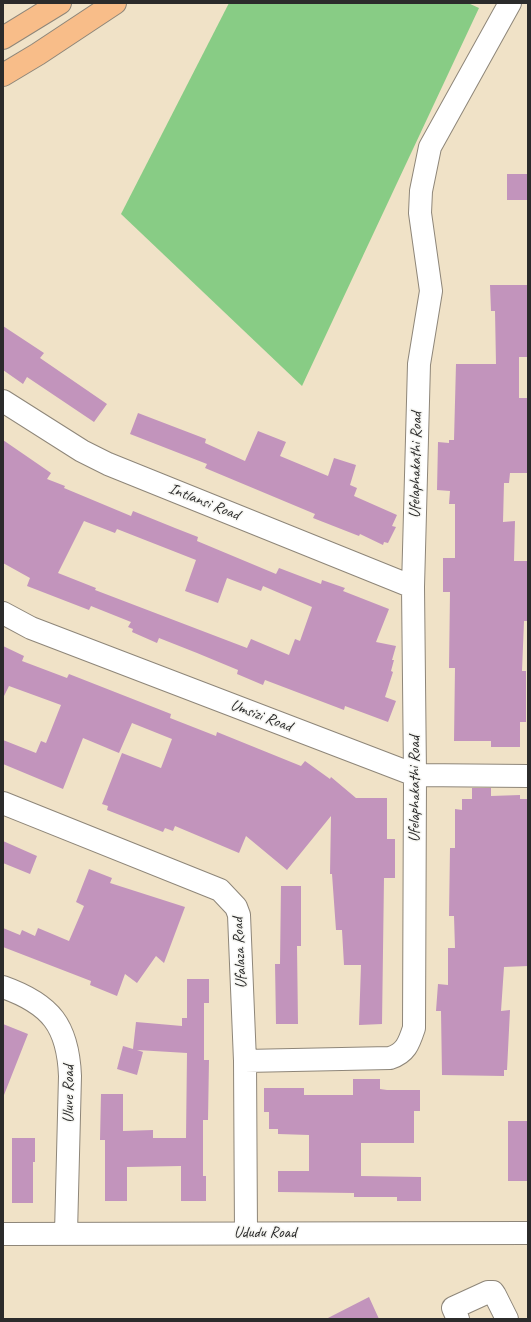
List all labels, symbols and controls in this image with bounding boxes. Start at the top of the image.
street label: Ufelaphakathi Road [405,412,427,518]
street label: Intlansi Road [166,479,242,525]
street label: Umsizi Road [228,696,294,736]
street label: Ufelaphakathi Road [405,736,425,842]
street label: Ufalaza Road [229,917,251,989]
street label: Uluve Road [59,1065,79,1123]
street label: Ududu Road [234,1223,296,1243]

